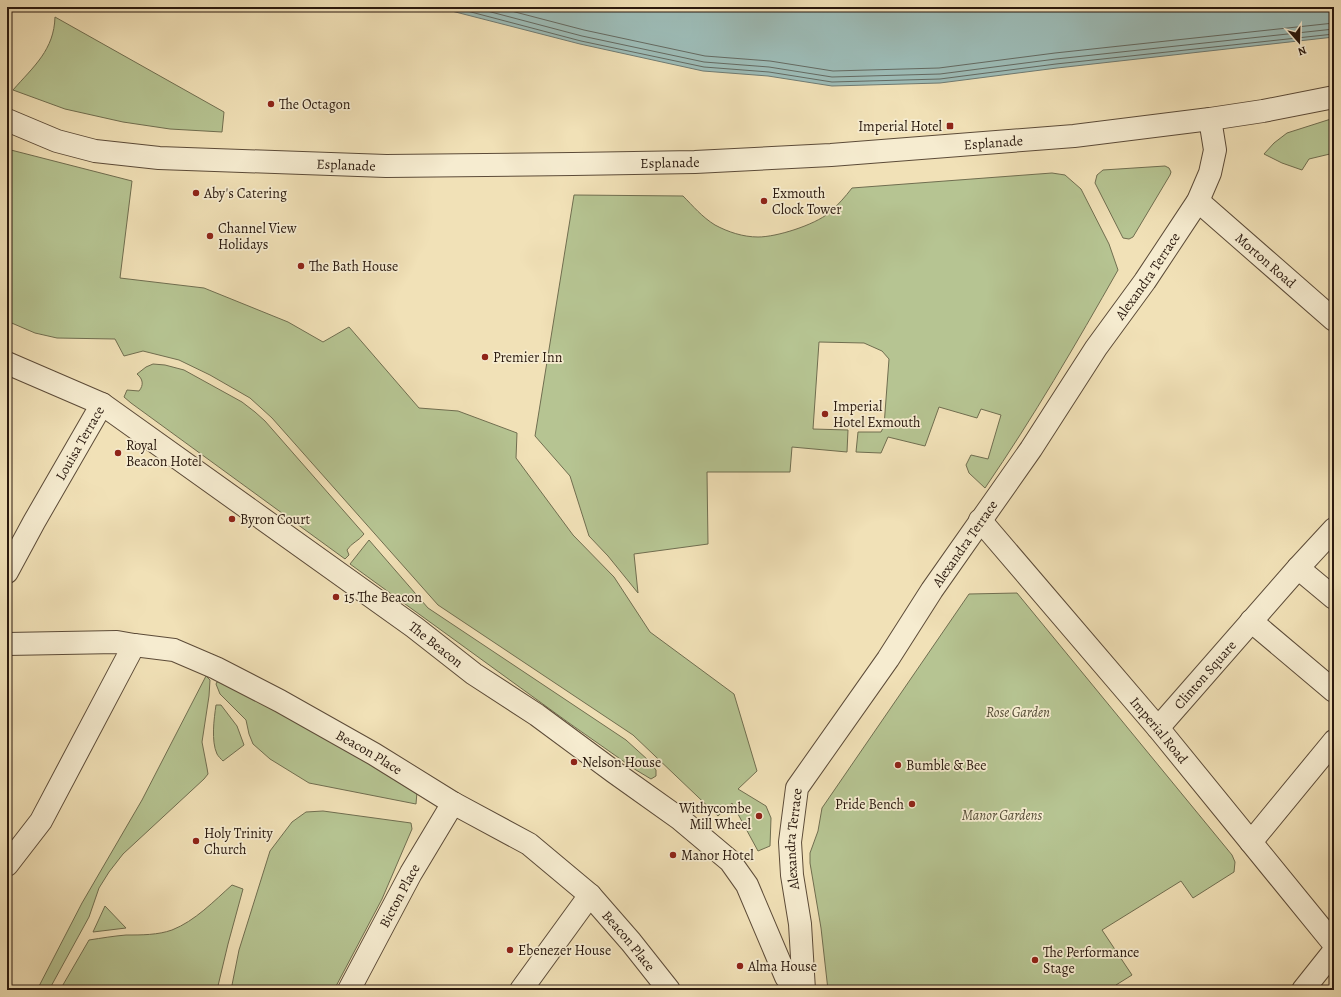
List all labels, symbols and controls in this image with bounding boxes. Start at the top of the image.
north arrow [1279,22,1319,62]
text: N [1296,43,1309,59]
place label: The Octagon [279,95,351,114]
marker: The Octagon [266,99,276,109]
place label: Imperial Hotel [858,117,943,136]
marker: Imperial Hotel [945,121,955,131]
street label: Esplanade [963,131,1024,154]
street label: Esplanade [640,152,700,172]
street label: Esplanade [316,154,376,175]
place label: Aby's Catering [203,184,287,203]
place label: Exmouth Clock Tower [772,184,842,219]
marker: Aby's Catering [191,188,201,198]
marker: Exmouth Clock Tower [759,196,769,206]
place label: Channel View Holidays [218,219,297,254]
street label: Alexandra Terrace [1110,228,1184,324]
street label: Morton Road [1231,228,1301,292]
marker: Channel View Holidays [205,231,215,241]
place label: The Bath House [309,257,398,276]
marker: The Bath House [296,261,306,271]
place label: Premier Inn [493,348,563,367]
marker: Premier Inn [480,352,490,362]
place label: Imperial Hotel Exmouth [833,397,921,432]
street label: Louisa Terrace [51,402,108,484]
marker: Imperial Hotel Exmouth [820,409,830,419]
place label: Royal Beacon Hotel [126,436,202,471]
marker: Royal Beacon Hotel [113,448,123,458]
street label: Alexandra Terrace [927,496,1002,591]
place label: Byron Court [240,510,310,529]
marker: Byron Court [227,514,237,524]
place label: 15 The Beacon [344,588,422,607]
marker: 15 The Beacon [331,592,341,602]
street label: The Beacon [405,617,468,672]
street label: Clinton Square [1169,636,1240,713]
street label: Imperial Road [1126,693,1193,768]
park label: Rose Garden [986,703,1050,722]
street label: Beacon Place [333,725,406,779]
place label: Nelson House [582,753,661,772]
place label: Bumble & Bee [906,756,987,775]
marker: Nelson House [569,757,579,767]
marker: Bumble & Bee [893,760,903,770]
street label: Alexandra Terrace [780,787,806,892]
place label: Pride Bench [835,795,905,814]
place label: Withycombe Mill Wheel [678,799,752,834]
marker: Pride Bench [907,799,917,809]
park label: Manor Gardens [962,806,1042,825]
marker: Withycombe Mill Wheel [754,811,764,821]
place label: Holy Trinity Church [204,824,273,859]
marker: Holy Trinity Church [191,836,201,846]
place label: Manor Hotel [681,846,754,865]
marker: Manor Hotel [668,850,678,860]
street label: Bicton Place [374,860,424,931]
street label: Beacon Place [598,906,660,975]
place label: Ebenezer House [518,941,611,960]
place label: The Performance Stage [1043,943,1139,978]
marker: Ebenezer House [505,945,515,955]
marker: The Performance Stage [1030,955,1040,965]
place label: Alma House [747,957,817,976]
marker: Alma House [735,961,745,971]

